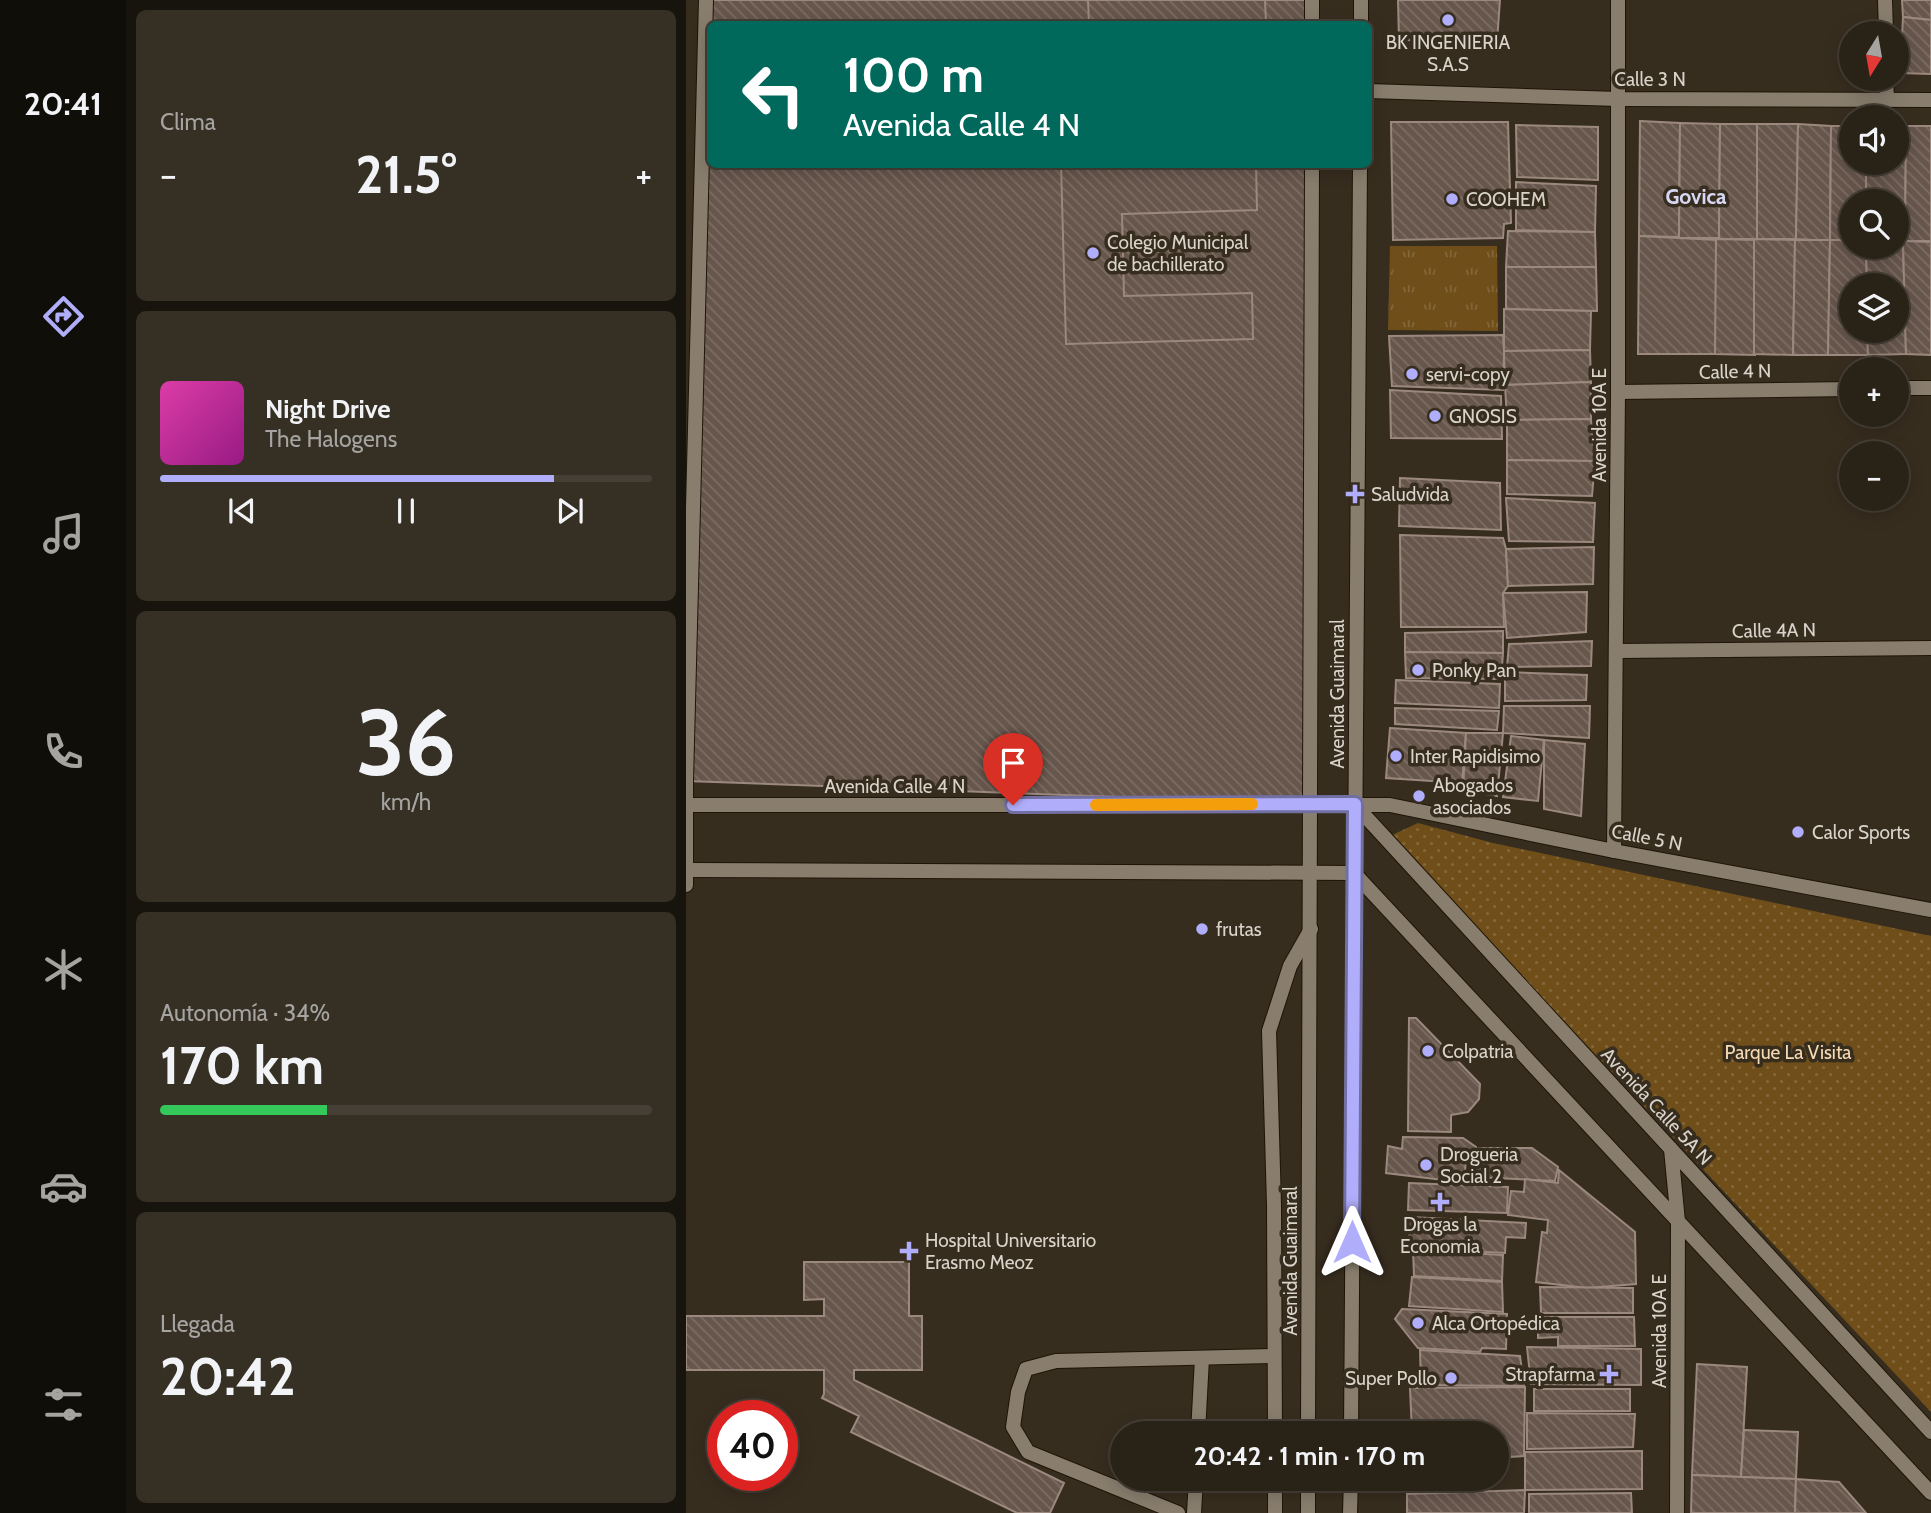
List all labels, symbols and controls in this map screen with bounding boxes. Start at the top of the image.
marker: BK INGENIERIA S.A.S [1440,12,1456,28]
north arrow [1839,21,1909,91]
map controls [1839,21,1909,511]
place label: BK INGENIERIA S.A.S [1386,31,1511,76]
text: 100 m [843,45,984,104]
icon: left [728,49,819,140]
street label: Calle 3 N [1614,68,1686,91]
text: 20:41 [24,84,102,123]
text: Avenida Calle 4 N [843,105,1080,144]
button: sound [1839,105,1909,175]
text: Clima [160,108,216,136]
text: 21.5° [355,143,457,206]
text: − [160,151,177,198]
text: + [635,151,652,198]
district label: Govica [1665,184,1727,209]
place label: COOHEM [1466,188,1546,211]
button: search [1839,189,1909,259]
marker: COOHEM [1444,191,1460,207]
place label: Colegio Municipal de bachillerato [1107,231,1249,276]
marker: Colegio Municipal de bachillerato [1085,245,1101,261]
button: layers [1839,273,1909,343]
icon: directions [39,292,88,341]
button: + [1839,357,1909,427]
street label: Calle 4 N [1699,359,1771,384]
place label: servi-copy [1426,363,1510,386]
marker: servi-copy [1404,366,1420,382]
street label: Avenida 10A E [1588,368,1611,482]
text: Night Drive [265,393,391,425]
place label: GNOSIS [1449,405,1517,428]
marker: GNOSIS [1427,408,1443,424]
text: The Halogens [265,425,397,453]
button: − [1839,441,1909,511]
place label: Saludvida [1371,483,1449,506]
marker: Saludvida [1345,484,1365,504]
icon: previous [223,492,261,530]
icon: pause [387,492,425,530]
icon: next [551,492,589,530]
icon: music [39,509,88,558]
street label: Calle 4A N [1732,618,1816,643]
street label: Avenida Guaimaral [1326,619,1349,769]
place label: Ponky Pan [1432,659,1516,682]
marker: Ponky Pan [1410,662,1426,678]
text: 36 [356,687,456,798]
icon: phone [39,727,88,776]
pin [983,733,1043,805]
icon: arrive [994,744,1032,782]
place label: Inter Rapidisimo [1410,745,1540,768]
marker: Inter Rapidisimo [1388,748,1404,764]
place label: Abogados asociados [1433,774,1513,819]
street label: Avenida Calle 4 N [825,775,965,798]
text: km/h [381,788,431,816]
marker: Abogados asociados [1411,788,1427,804]
street label: Calle 5 N [1610,819,1684,856]
place label: Calor Sports [1812,821,1910,844]
marker: Calor Sports [1790,824,1806,840]
place label: frutas [1216,918,1262,941]
marker: frutas [1194,921,1210,937]
icon: climate [39,945,88,994]
text: Autonomía · 34% [160,999,330,1027]
text: 170 km [160,1034,324,1097]
place label: Colpatria [1442,1040,1513,1063]
park label: Parque La Visita [1725,1041,1851,1064]
marker: Colpatria [1420,1043,1436,1059]
street label: Avenida Calle 5A N [1596,1043,1717,1170]
place label: Drogueria Social 2 [1440,1143,1518,1188]
marker: Drogueria Social 2 [1418,1157,1434,1173]
icon: car [39,1162,88,1211]
street label: Avenida Guaimaral [1279,1186,1302,1336]
marker: Drogas la Economia [1432,1194,1448,1210]
position arrow [1315,1205,1389,1279]
place label: Drogas la Economia [1400,1213,1480,1258]
place label: Hospital Universitario Erasmo Meoz [925,1229,1096,1274]
marker: Hospital Universitario Erasmo Meoz [899,1241,919,1261]
street label: Avenida 10A E [1648,1274,1671,1388]
text: Llegada [160,1310,235,1338]
place label: Alca Ortopédica [1432,1312,1560,1335]
marker: Alca Ortopédica [1410,1315,1426,1331]
text: 20:42 [160,1345,296,1408]
place label: Strapfarma [1505,1363,1595,1386]
marker: Strapfarma [1601,1366,1617,1382]
place label: Super Pollo [1345,1367,1437,1390]
marker: Super Pollo [1443,1370,1459,1386]
icon: filters [39,1380,88,1429]
speed limit sign: 40 [707,1400,798,1491]
text: 20:42 · 1 min · 170 m [1194,1440,1425,1472]

